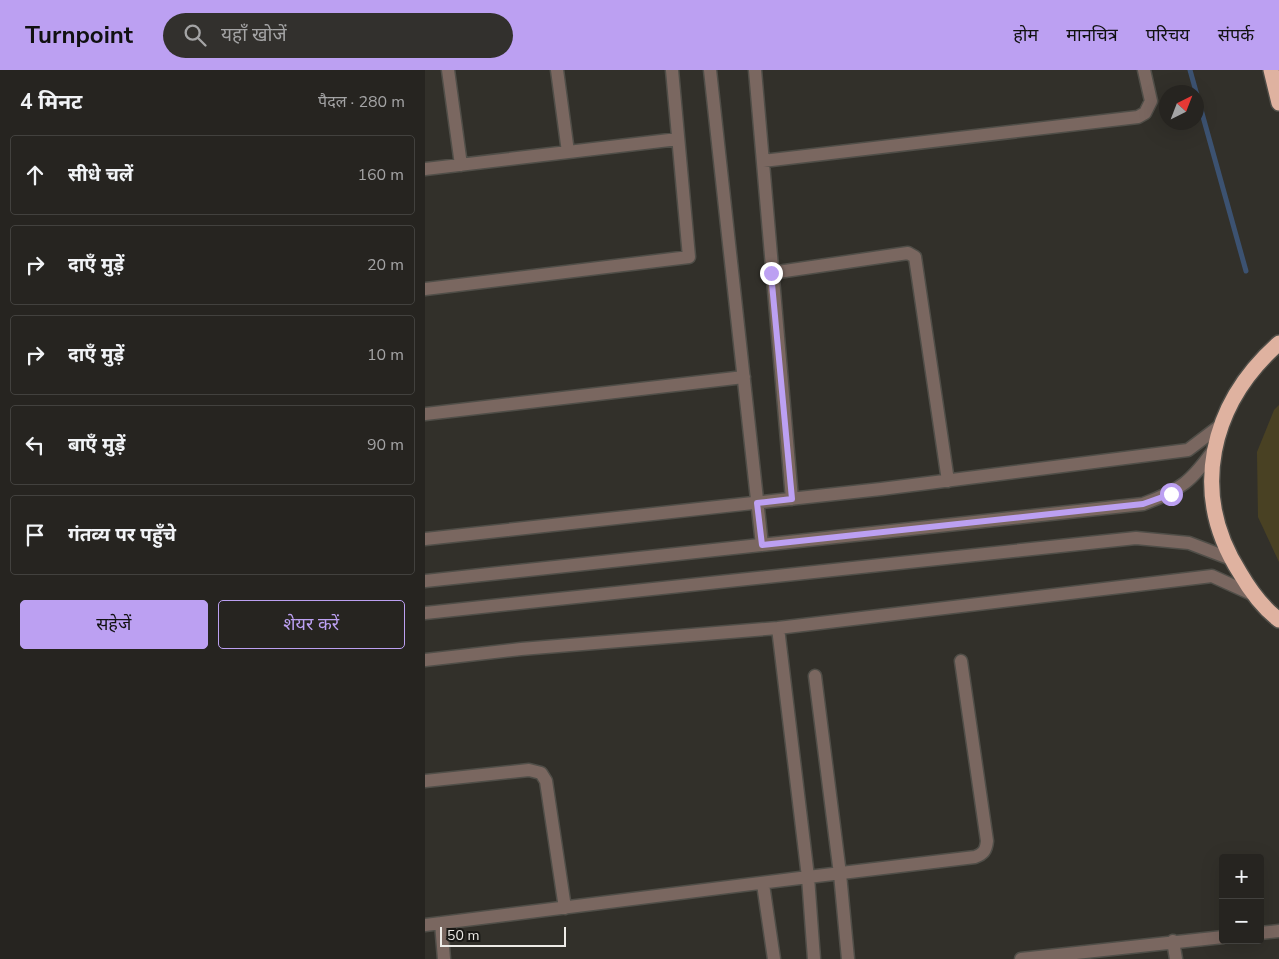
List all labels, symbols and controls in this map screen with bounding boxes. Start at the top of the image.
search box [163,13,513,58]
text: Turnpoint [25,19,133,51]
icon: search [181,21,209,49]
text: यहाँ खोजें [221,22,287,48]
text: होम [1013,23,1038,47]
text: मानचित्र [1066,23,1118,47]
text: परिचय [1146,23,1190,47]
text: संपर्क [1218,23,1254,47]
north arrow [1159,85,1204,130]
text: 4 मिनट [20,88,82,116]
text: पैदल · 280 m [318,91,405,113]
icon: ahead [21,161,49,189]
text: सीधे चलें [68,162,133,188]
text: 160 m [357,164,404,186]
icon: right [21,251,49,279]
text: दाएँ मुड़ें [68,252,124,278]
text: 20 m [367,254,404,276]
route end [760,262,783,285]
icon: right [21,341,49,369]
text: दाएँ मुड़ें [68,342,124,368]
text: 10 m [367,344,404,366]
icon: left [21,431,49,459]
text: बाएँ मुड़ें [68,432,125,458]
text: 90 m [367,434,404,456]
route start [1160,483,1183,506]
icon: arrive [21,521,49,549]
text: गंतव्य पर पहुँचे [68,522,176,548]
button: सहेजें [20,600,208,649]
button: शेयर करें [218,600,405,649]
map controls [1219,854,1264,944]
button: + [1219,854,1264,899]
button: − [1219,899,1264,944]
scale bar [440,924,566,947]
text: 50 m [447,926,479,945]

